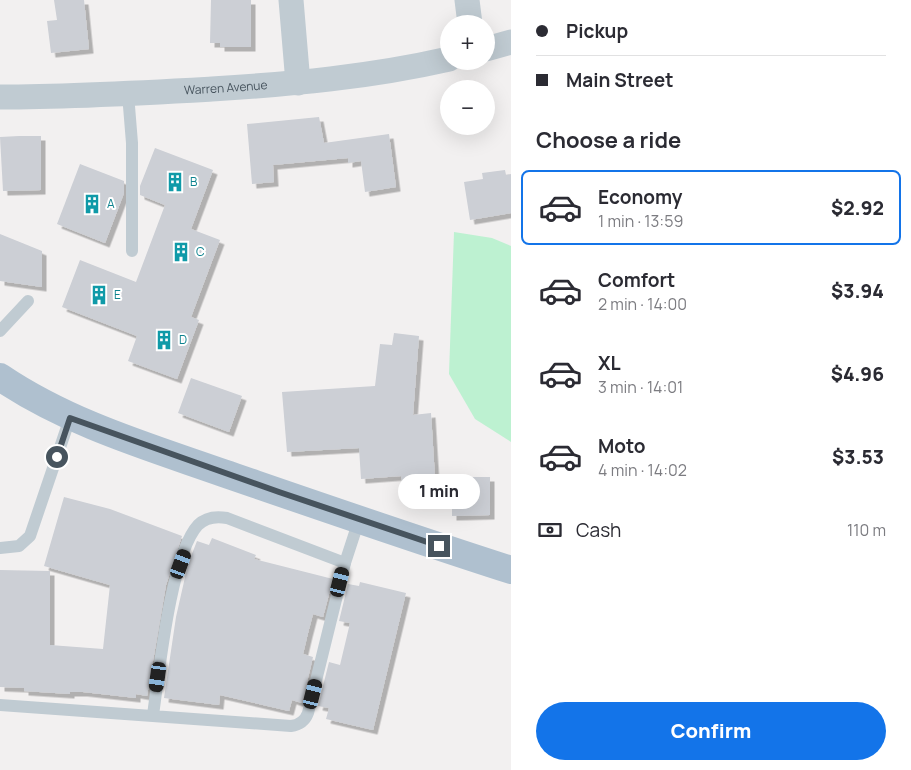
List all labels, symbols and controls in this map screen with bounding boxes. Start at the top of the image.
map controls [440,15,495,135]
button: + [440,15,495,70]
text: Pickup [566,18,628,44]
text: Main Street [566,67,673,93]
street label: Warren Avenue [184,76,268,99]
button: − [440,80,495,135]
text: Choose a ride [536,125,681,155]
building icon: B [164,171,186,193]
place label: B [190,173,197,190]
text: Economy [598,184,682,210]
icon: car [538,185,583,230]
building icon: A [81,193,103,215]
place label: A [107,195,115,212]
text: $2.92 [831,195,884,221]
text: 1 min · 13:59 [598,210,683,232]
building icon: C [170,241,192,263]
place label: C [196,243,205,260]
text: Comfort [598,267,675,293]
icon: car [538,268,583,313]
text: $3.94 [831,278,884,304]
building icon: E [88,284,110,306]
place label: E [114,286,121,303]
text: 2 min · 14:00 [598,293,687,315]
building icon: D [153,329,175,351]
place label: D [179,331,187,348]
text: XL [598,350,621,376]
icon: car [538,351,583,396]
text: $4.96 [831,361,884,387]
text: 3 min · 14:01 [598,376,683,398]
text: Moto [598,433,645,459]
icon: car [538,434,583,479]
text: $3.53 [832,444,884,470]
route start [46,446,68,468]
text: 4 min · 14:02 [598,459,687,481]
callout: 1 min [398,474,480,508]
text: 1 min [419,480,459,502]
icon: cash [536,516,564,544]
text: Cash [576,517,621,543]
text: 110 m [847,519,886,541]
route end [428,535,450,557]
car [168,547,193,581]
car [329,566,350,598]
car [148,661,167,693]
car [302,678,323,710]
button: Confirm [536,702,886,760]

